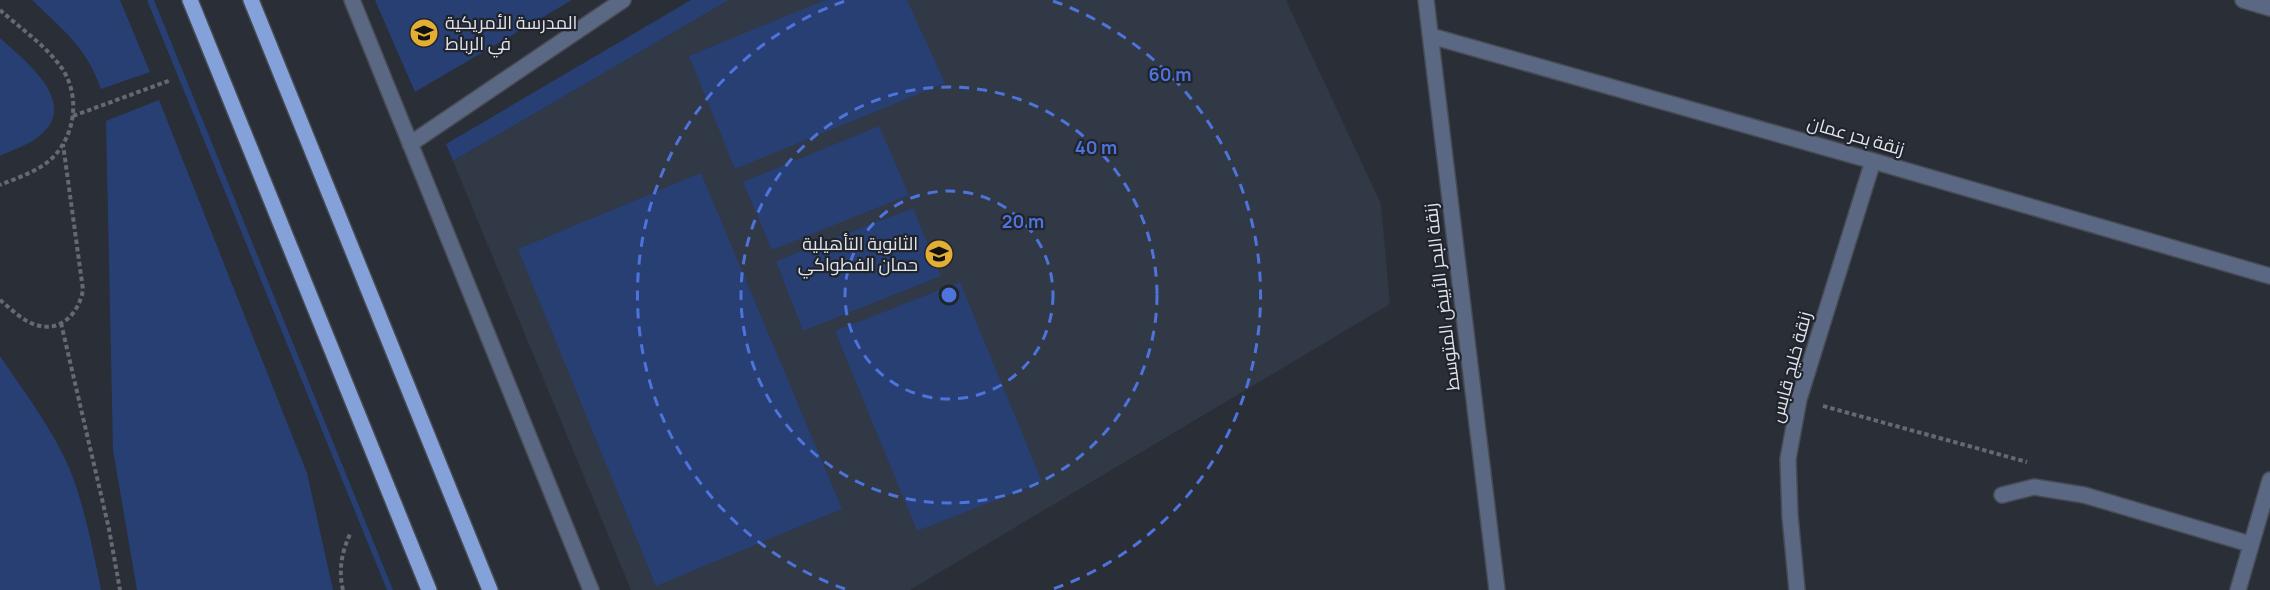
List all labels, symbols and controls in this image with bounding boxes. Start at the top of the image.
place label: المدرسة الأمريكية في الرباط [445,10,577,58]
school or university icon: المدرسة الأمريكية في الرباط [408,17,440,49]
text: 60 m [1149,62,1191,86]
street label: زنقة بحر عمان [1805,110,1908,160]
text: 40 m [1075,135,1117,159]
street label: زنقة البحر الأبيض المتوسط [1418,202,1464,392]
text: 20 m [1002,209,1044,233]
place label: الثانوية التأهيلية حمان الفطواكي [798,231,918,279]
school or university icon: الثانوية التأهيلية حمان الفطواكي [923,238,955,270]
centre of rings [939,285,959,305]
street label: زنقة خليج قابس [1764,308,1817,425]

